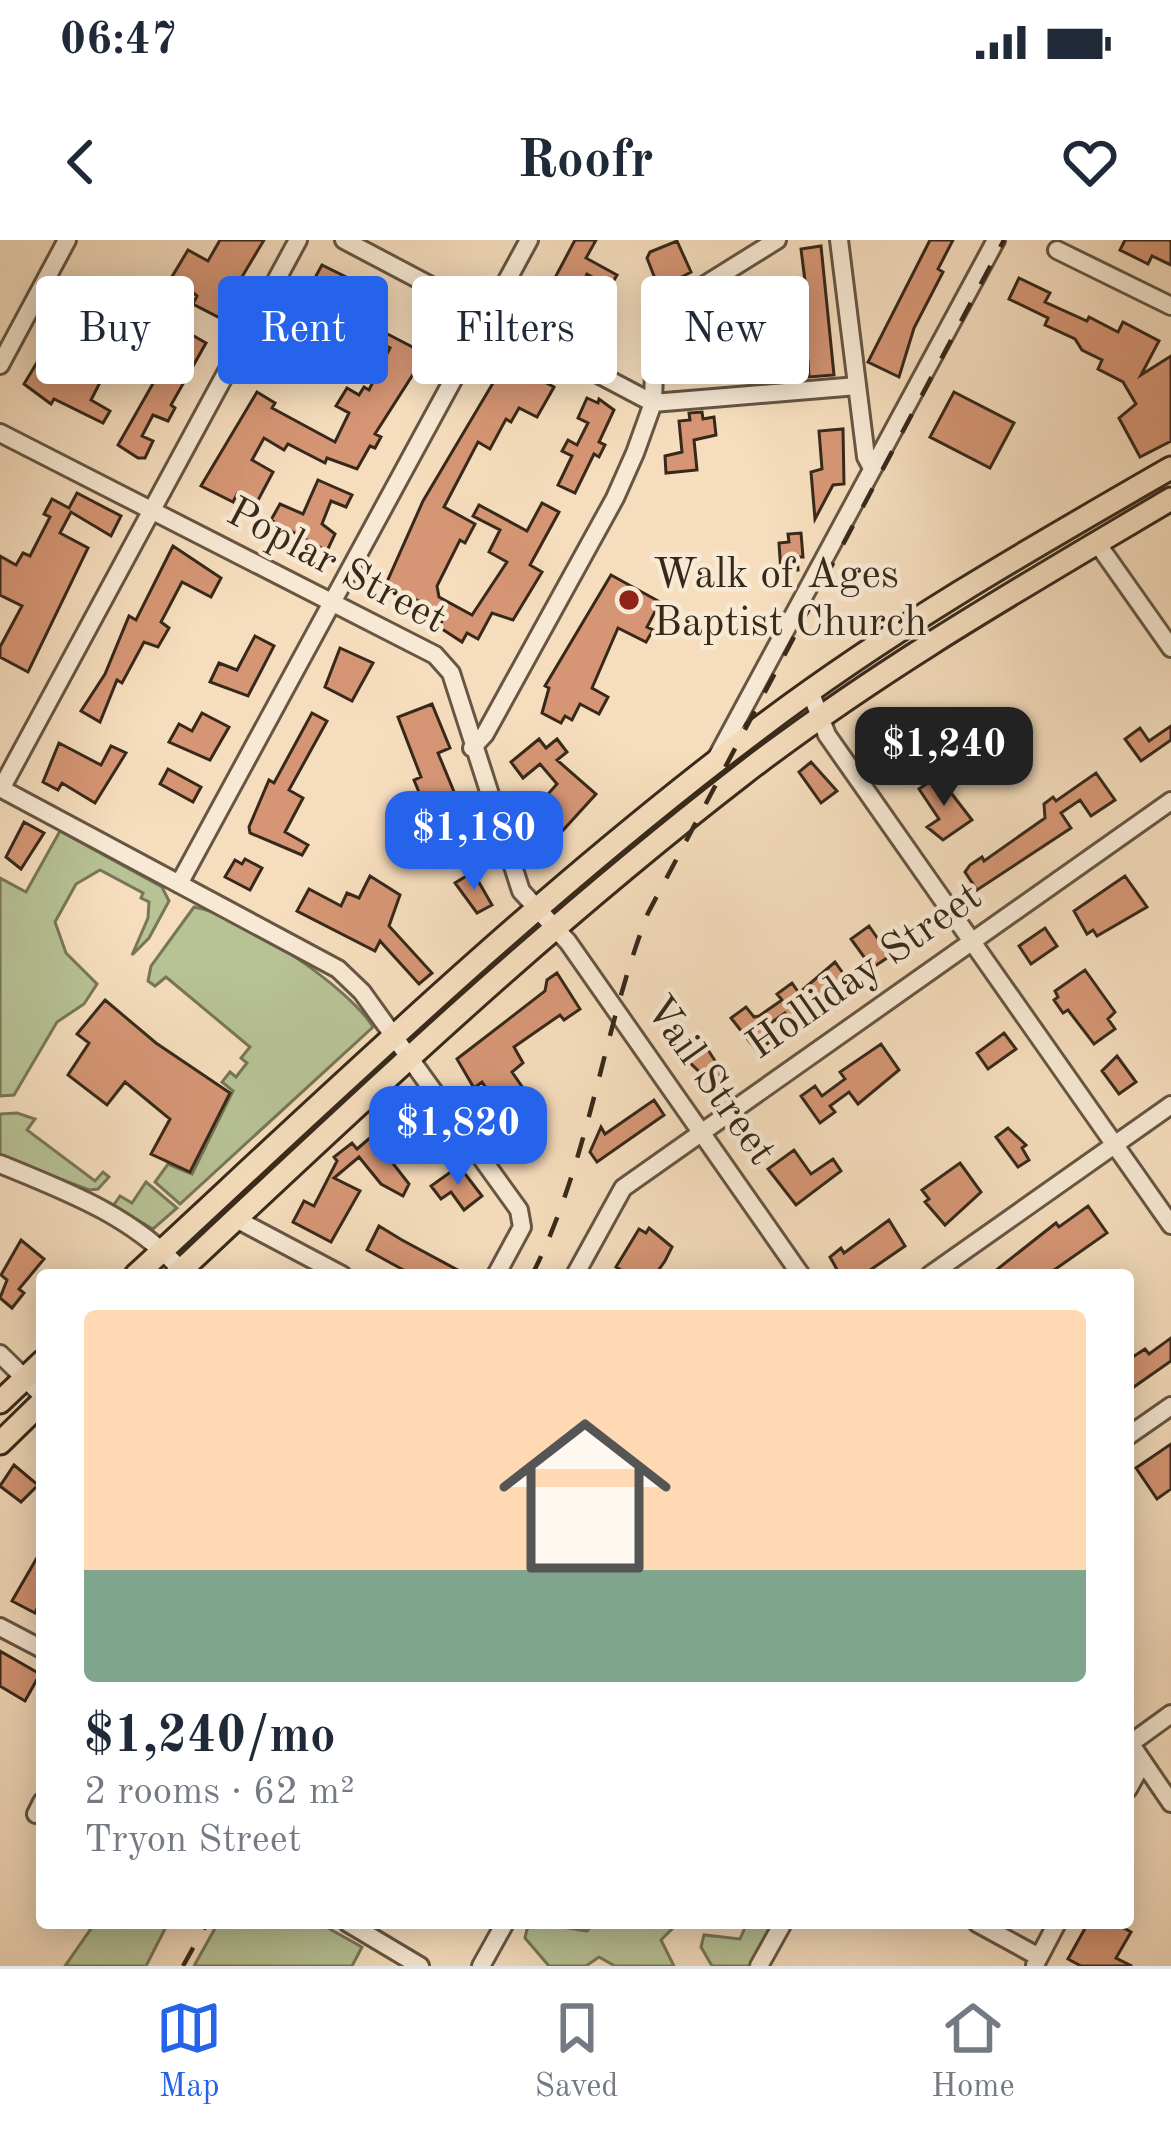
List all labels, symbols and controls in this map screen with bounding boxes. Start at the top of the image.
text: 06:47 [60,19,177,64]
icon: back [48,129,114,195]
icon: heart [1057,129,1123,195]
text: Roofr [517,135,654,189]
chip: Buy [36,276,194,384]
chip: Rent [218,276,388,384]
chip: Filters [412,276,617,384]
chip: New [641,276,809,384]
street label: Poplar Street [220,492,452,642]
place label: Walk of Ages Baptist Church [653,555,927,645]
marker: Walk of Ages Baptist Church [616,587,642,613]
pin: $1,240 [846,707,1042,809]
text: $1,240 [882,726,1006,765]
pin: $1,180 [376,791,572,893]
text: $1,180 [412,810,536,849]
street label: Holliday Street [740,876,990,1068]
street label: Vail Street [636,989,782,1173]
pin: $1,820 [360,1086,556,1188]
text: $1,820 [396,1105,520,1144]
icon: home [477,1388,693,1604]
text: $1,240/mo [84,1712,336,1763]
text: 2 rooms · 62 m² [84,1773,355,1812]
text: Tryon Street [84,1821,301,1860]
tab: Map [156,1995,222,2108]
tab: Saved [535,1995,619,2108]
tab: Home [931,1995,1015,2108]

